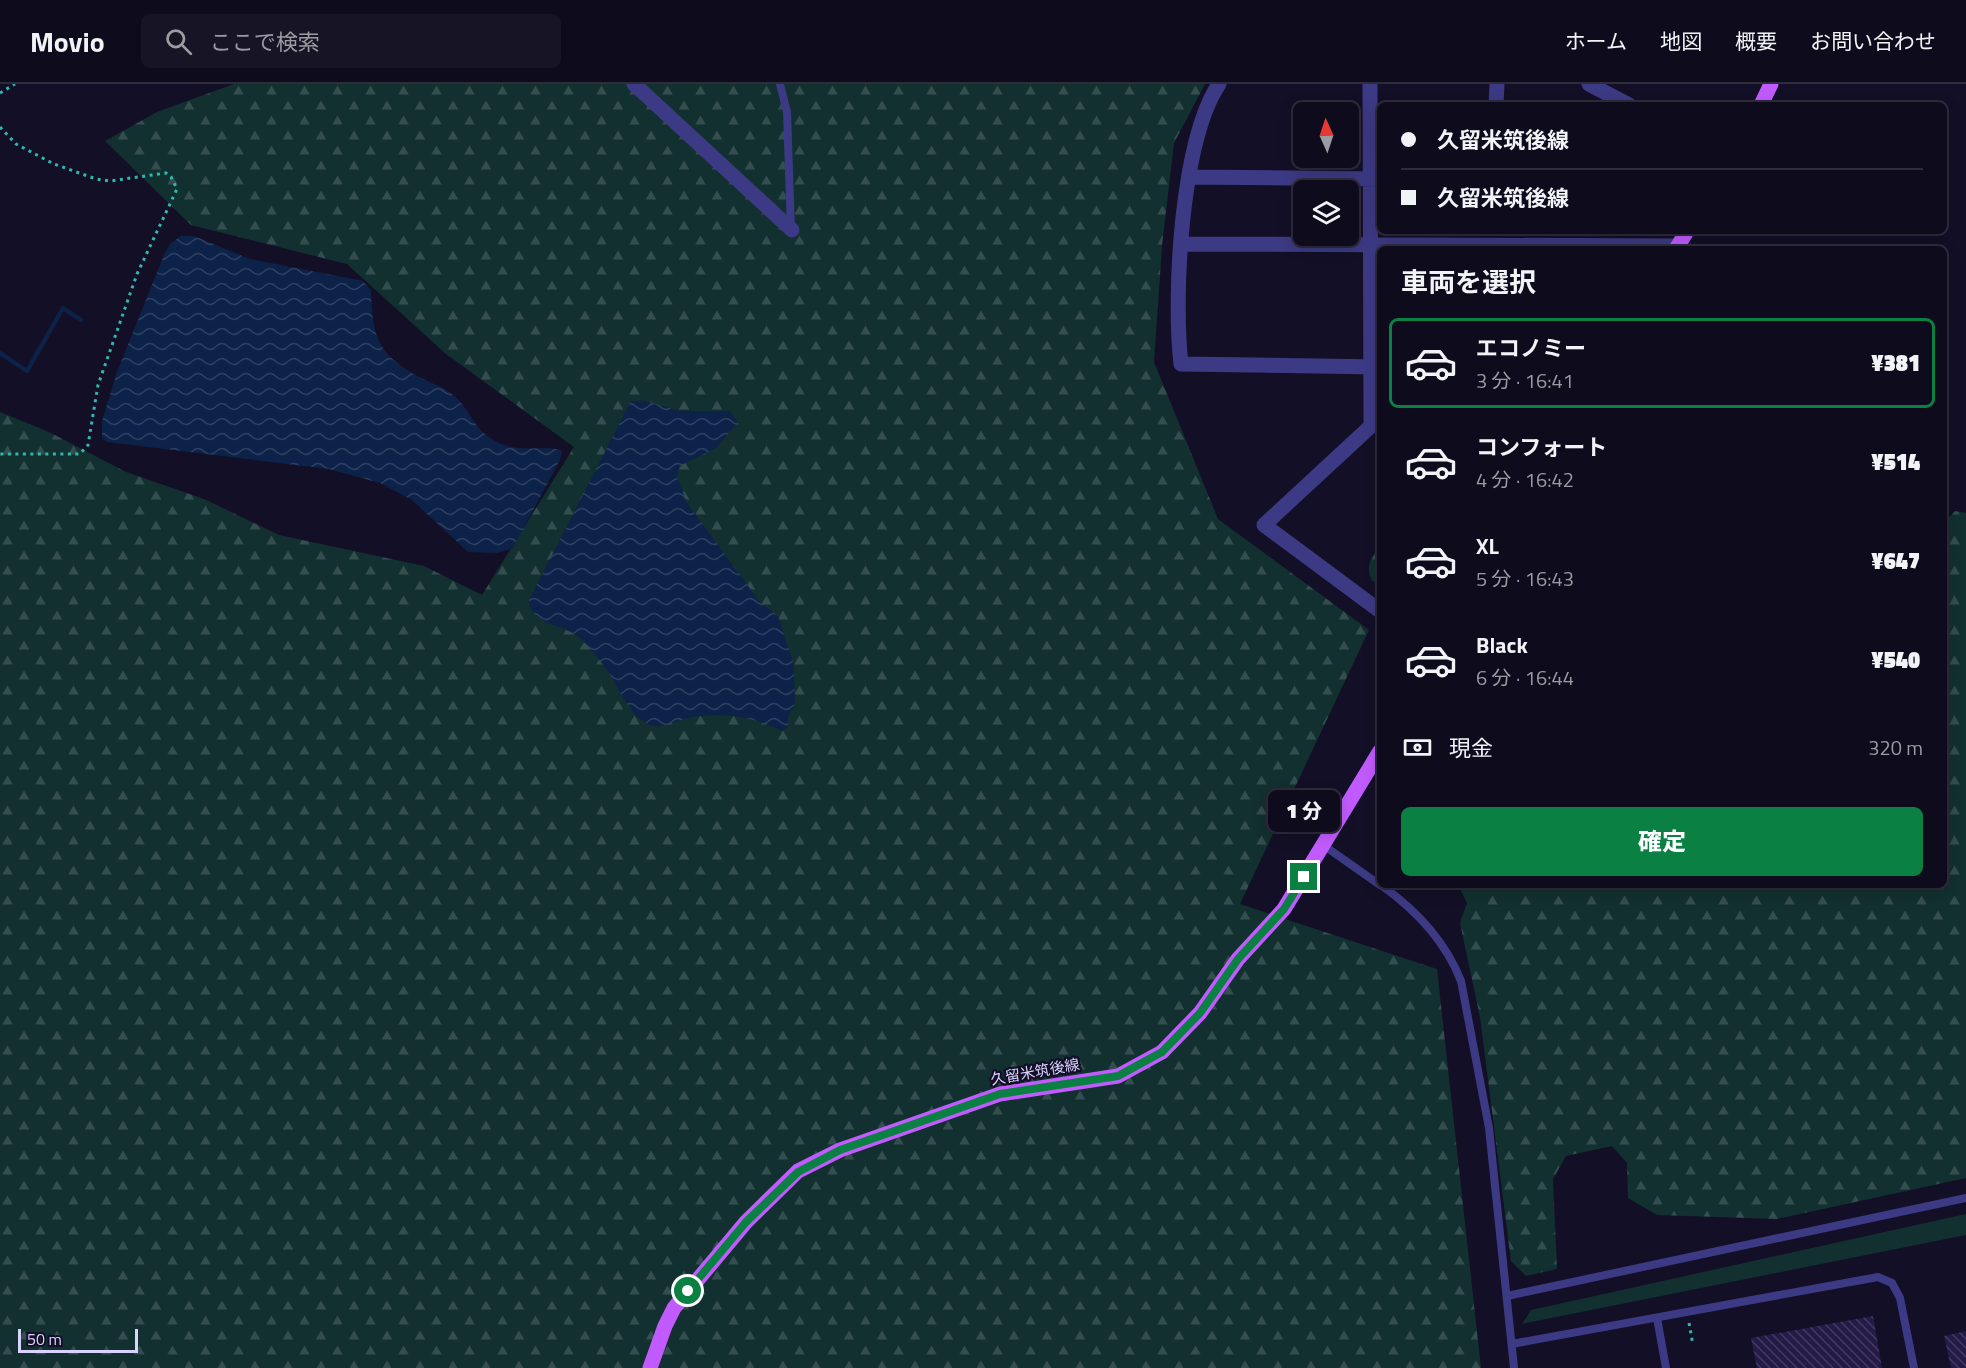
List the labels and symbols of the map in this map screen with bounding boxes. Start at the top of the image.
north arrow [1293,102,1359,168]
callout: 1 分 [1268,790,1340,832]
route end [1290,863,1317,890]
street label: 久留米筑後線 [989,1052,1081,1091]
route start [674,1277,701,1304]
scale bar [18,1326,138,1354]

